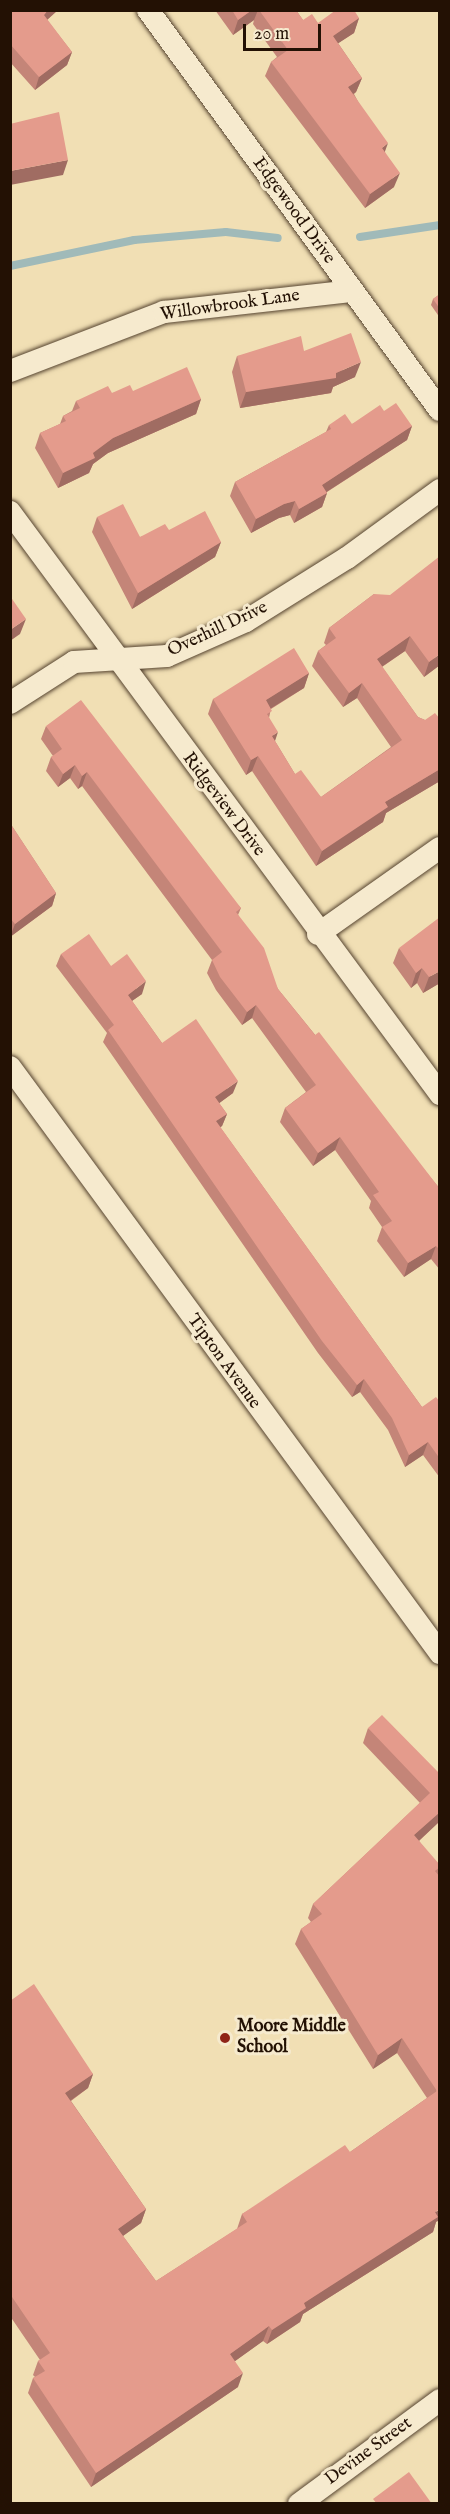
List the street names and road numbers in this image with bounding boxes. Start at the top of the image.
street label: Edgewood Drive [247,153,339,269]
street label: Willowbrook Lane [159,286,301,326]
street label: Overhill Drive [165,597,271,663]
street label: Ridgeview Drive [177,749,269,861]
street label: Tipton Avenue [181,1310,265,1414]
street label: Devine Street [321,2413,417,2491]

